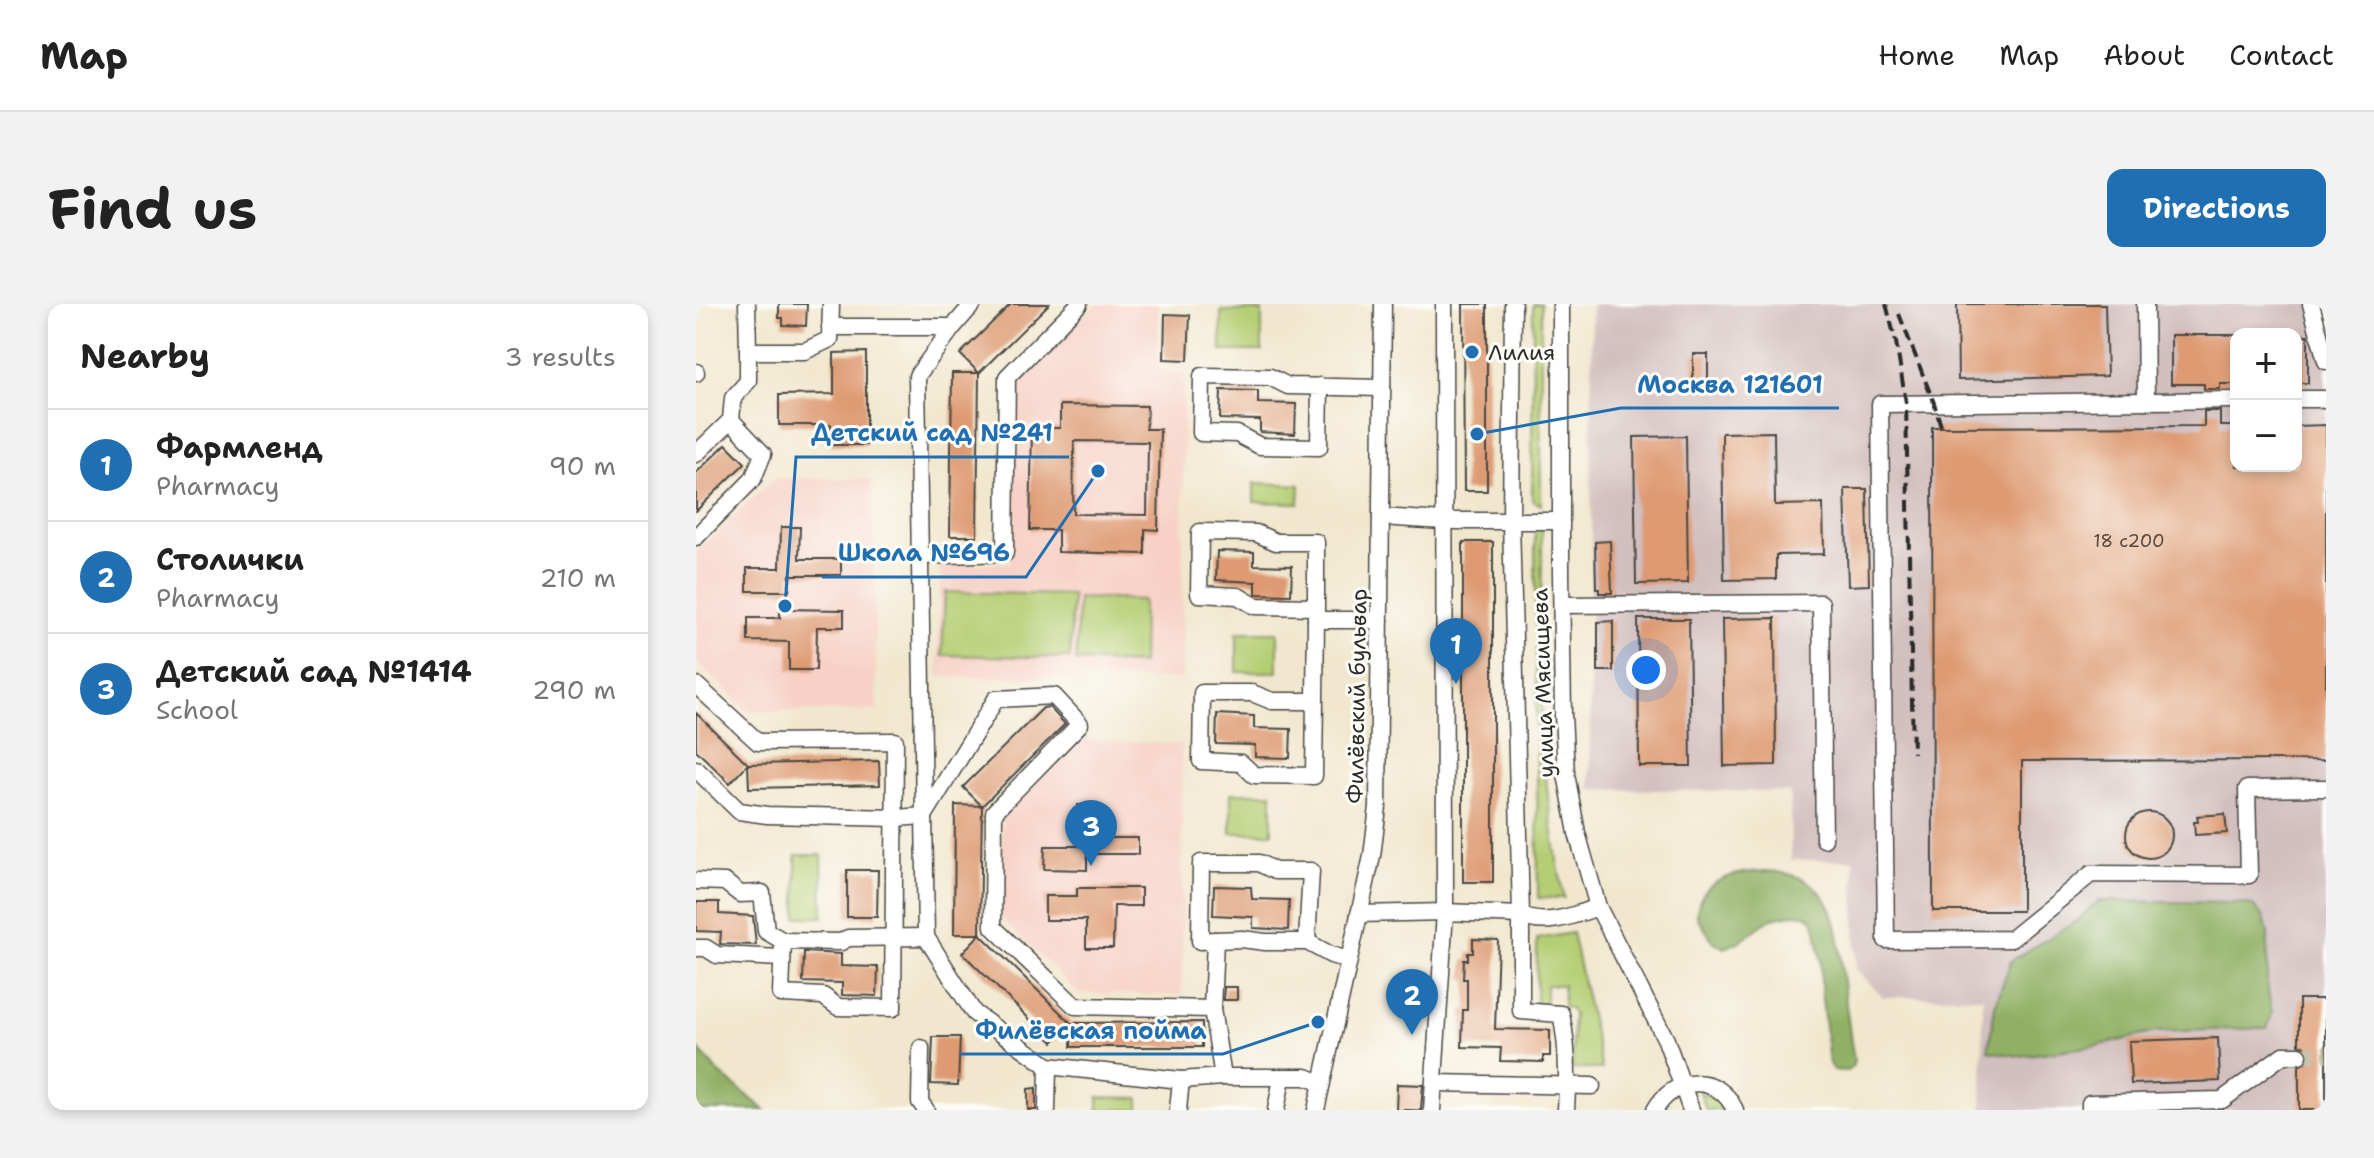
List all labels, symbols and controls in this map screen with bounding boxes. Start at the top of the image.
text: Map [40,30,128,81]
text: Home [1878,36,1955,74]
text: Map [1999,36,2059,74]
text: About [2103,36,2185,74]
text: Contact [2229,36,2334,74]
button: Directions [2107,169,2326,247]
text: Find us [48,171,257,246]
map controls [2230,328,2302,472]
button: + [2230,328,2302,400]
text: Nearby [80,333,210,379]
place label: Лилия [1488,338,1555,367]
text: 3 results [504,339,616,374]
marker: Лилия [1463,343,1481,361]
callout: Москва 121601 [1621,360,1839,408]
text: Москва 121601 [1637,369,1823,401]
button: − [2230,400,2302,472]
callout: Детский сад №241 [796,409,1069,457]
text: Детский сад №241 [811,417,1053,449]
text: Фармленд [156,427,323,468]
text: 1 [100,448,112,483]
text: 90 m [549,448,616,483]
text: Pharmacy [156,468,280,503]
callout: Школа №696 [822,529,1026,577]
house number: 18 с200 [2093,529,2165,553]
text: Школа №696 [838,537,1010,569]
text: Столички [156,539,304,580]
text: 2 [97,560,115,595]
text: 210 m [539,560,616,595]
text: Pharmacy [156,580,280,615]
street label: улица Мясищева [1525,587,1561,778]
street label: Филёвский бульвар [1341,588,1373,804]
pin: 1 [1430,618,1482,684]
your location [1626,650,1666,690]
text: Детский сад №1414 [156,651,472,692]
text: 3 [97,672,115,707]
text: 290 m [532,672,616,707]
text: School [156,692,238,727]
pin: 3 [1065,800,1117,866]
pin: 2 [1386,969,1438,1035]
callout: Филёвская пойма [960,1006,1223,1054]
text: Филёвская пойма [975,1015,1207,1047]

